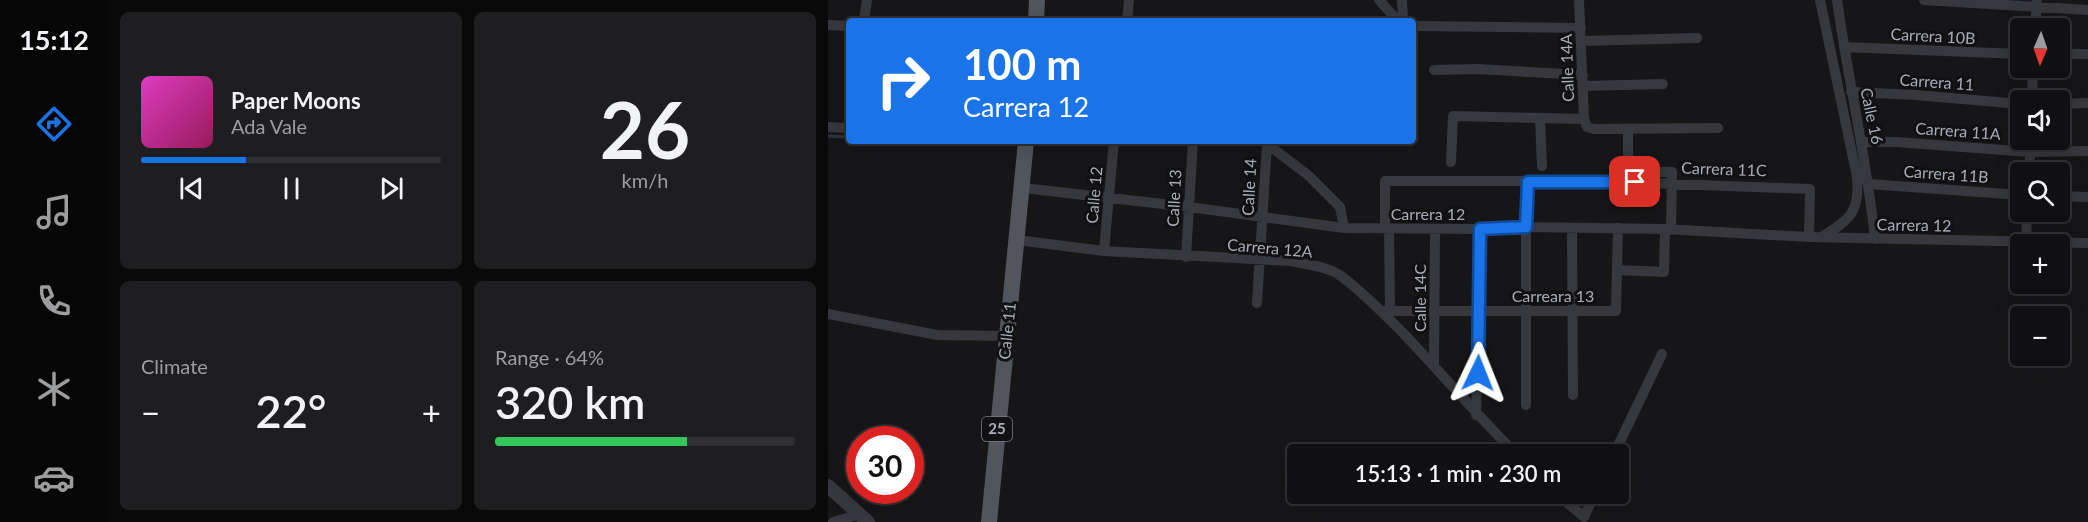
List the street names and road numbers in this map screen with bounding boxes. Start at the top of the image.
street label: Carrera 10B [1890,24,1976,47]
street label: Calle 14A [1556,33,1577,102]
street label: Carrera 11 [1899,69,1975,94]
street label: Calle 16 [1857,86,1888,146]
street label: Carrera 11A [1915,118,2002,143]
street label: Calle 14 [1238,158,1259,216]
street label: Carrera 11C [1681,158,1767,179]
street label: Carrera 11B [1903,161,1989,186]
street label: Calle 12 [1082,166,1105,224]
street label: Calle 13 [1163,169,1184,227]
street label: Carrera 12 [1391,204,1465,223]
street label: Carrera 12 [1876,214,1952,235]
street label: Carrera 12A [1227,234,1314,261]
street label: Calle 14C [1410,264,1429,332]
street label: Carreara 13 [1512,286,1594,305]
street label: Calle 11 [994,301,1019,360]
road number: 25 [982,417,1012,441]

